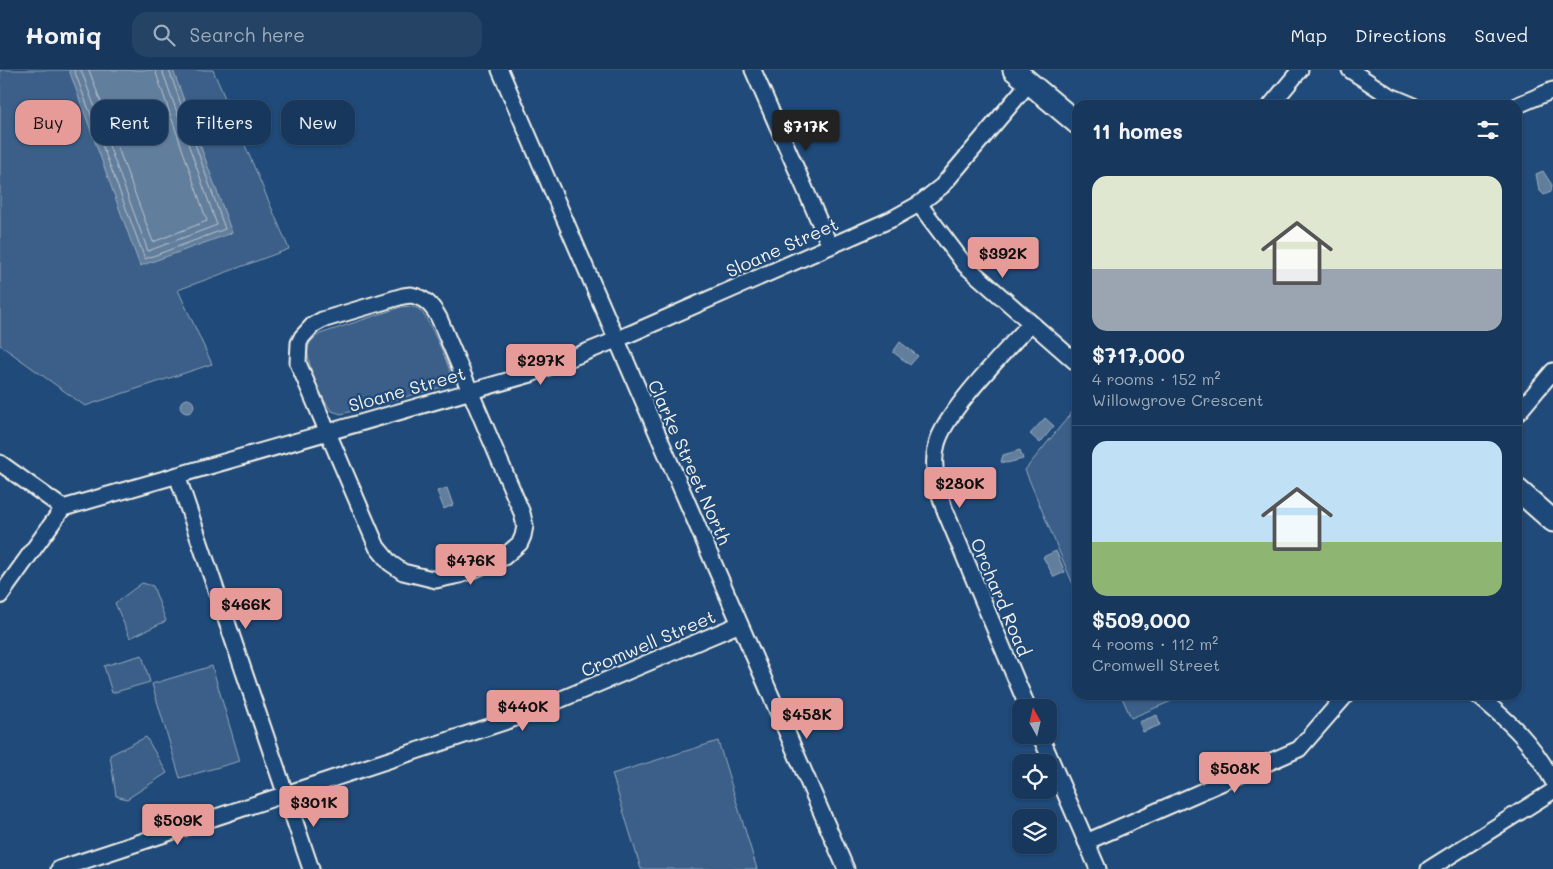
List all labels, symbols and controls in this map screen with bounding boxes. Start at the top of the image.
search box [132,12,482,57]
text: Homiq [25,19,102,50]
icon: search [150,21,178,49]
text: Search here [190,22,305,47]
text: Map [1290,23,1327,47]
text: Directions [1355,23,1447,47]
text: Saved [1475,23,1528,47]
chip: Buy [15,100,81,145]
chip: Rent [91,100,168,145]
chip: Filters [178,100,271,145]
chip: New [281,100,355,145]
pin: $717K [771,109,841,152]
text: $717K [783,115,829,136]
icon: filters [1474,116,1502,144]
text: 11 homes [1092,117,1183,144]
icon: home [1252,208,1342,298]
street label: Sloane Street [722,211,842,283]
pin: $392K [968,236,1038,279]
text: $392K [979,242,1027,263]
text: $717,000 [1092,341,1185,368]
pin: $297K [506,344,576,386]
text: $297K [517,349,565,370]
street label: Sloane Street [346,361,468,417]
text: 4 rooms · 152 m² [1092,368,1221,389]
street label: Clarke Street North [643,376,737,548]
text: Willowgrove Crescent [1092,389,1264,410]
pin: $280K [925,466,995,509]
text: $280K [935,472,985,493]
icon: home [1252,474,1342,564]
street label: Orchard Road [965,534,1037,660]
pin: $476K [436,544,506,586]
text: $476K [446,549,496,570]
pin: $466K [211,588,281,630]
text: $466K [221,593,271,614]
street label: Cromwell Street [577,604,719,682]
text: $509,000 [1092,606,1190,633]
text: 4 rooms · 112 m² [1092,633,1218,654]
text: Cromwell Street [1092,654,1220,675]
pin: $440K [488,690,558,732]
text: $440K [498,695,549,716]
pin: $458K [772,698,842,740]
north arrow [1012,699,1058,744]
map controls [1012,699,1057,854]
text: $458K [782,703,832,724]
pin: $508K [1200,752,1270,794]
button: locate [1012,754,1057,799]
text: $508K [1210,757,1260,778]
pin: $301K [279,786,349,828]
text: $301K [290,791,338,812]
pin: $509K [143,804,213,846]
text: $509K [153,809,203,830]
button: layers [1012,809,1057,854]

